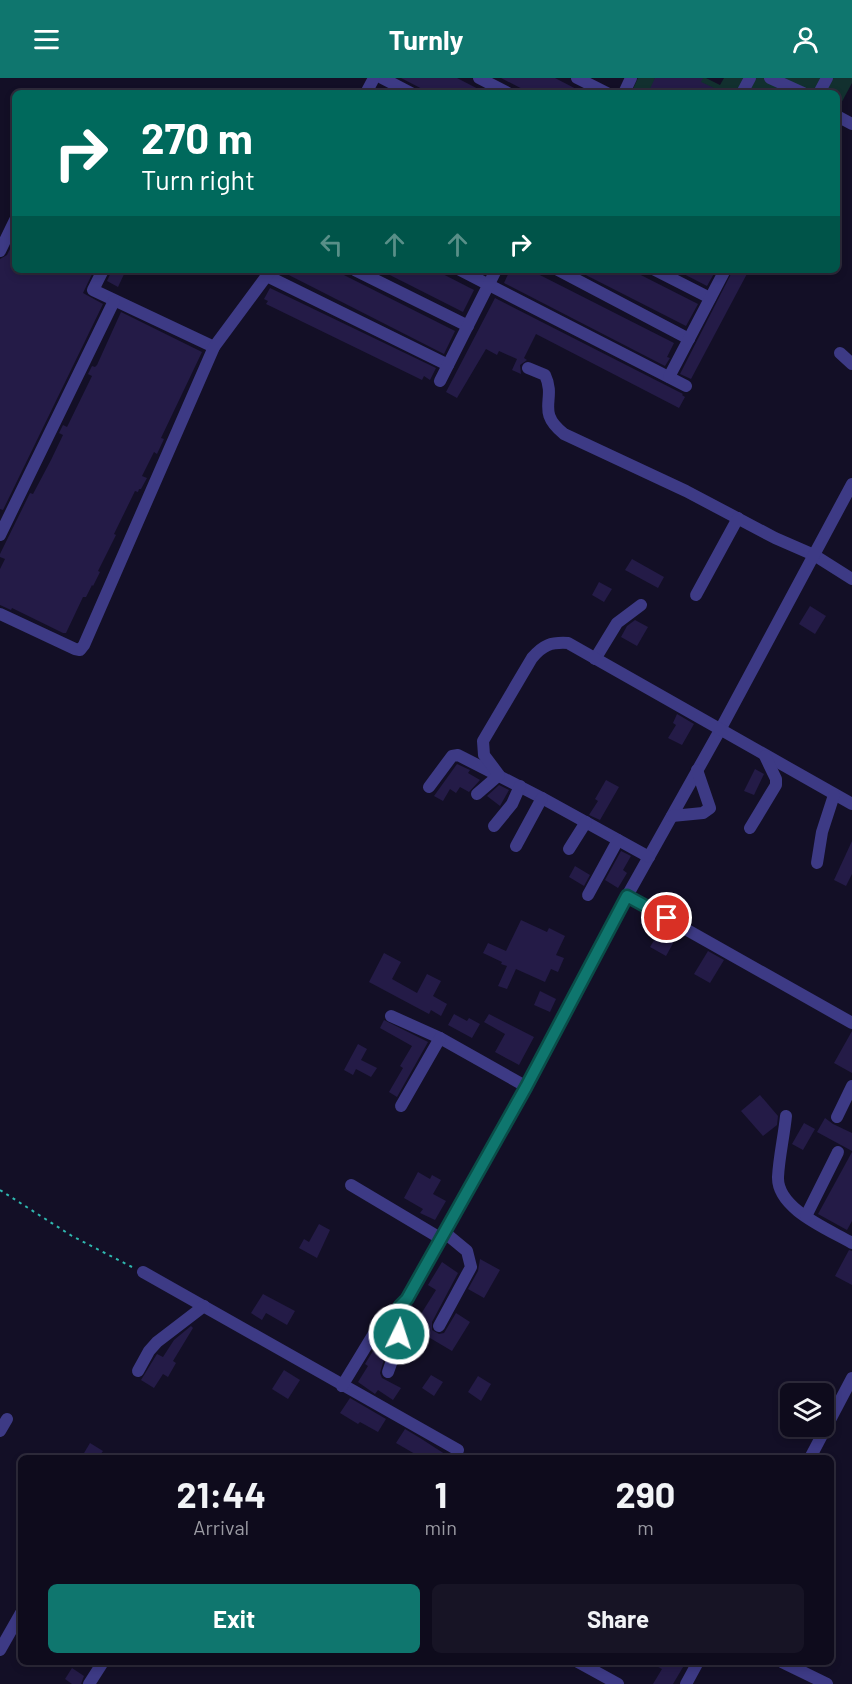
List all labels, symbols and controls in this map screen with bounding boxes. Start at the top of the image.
icon: menu [30,23,63,56]
text: Turnly [389,23,463,55]
icon: person [789,23,822,56]
text: 270 m [141,112,253,162]
icon: right [42,114,120,192]
text: Turn right [141,163,255,195]
icon: left [315,228,348,261]
icon: ahead [378,228,411,261]
icon: ahead [441,228,474,261]
icon: right [504,228,537,261]
pin [641,892,692,943]
icon: arrive [650,901,683,934]
position arrow [367,1302,431,1366]
map controls [780,1383,834,1437]
button: layers [780,1383,834,1437]
text: 21:44 [177,1472,266,1515]
text: 1 [434,1472,447,1515]
text: 290 [616,1472,675,1515]
text: Arrival [193,1515,249,1539]
text: min [425,1515,457,1539]
text: m [637,1515,654,1539]
button: Exit [48,1584,420,1653]
button: Share [432,1584,804,1653]

